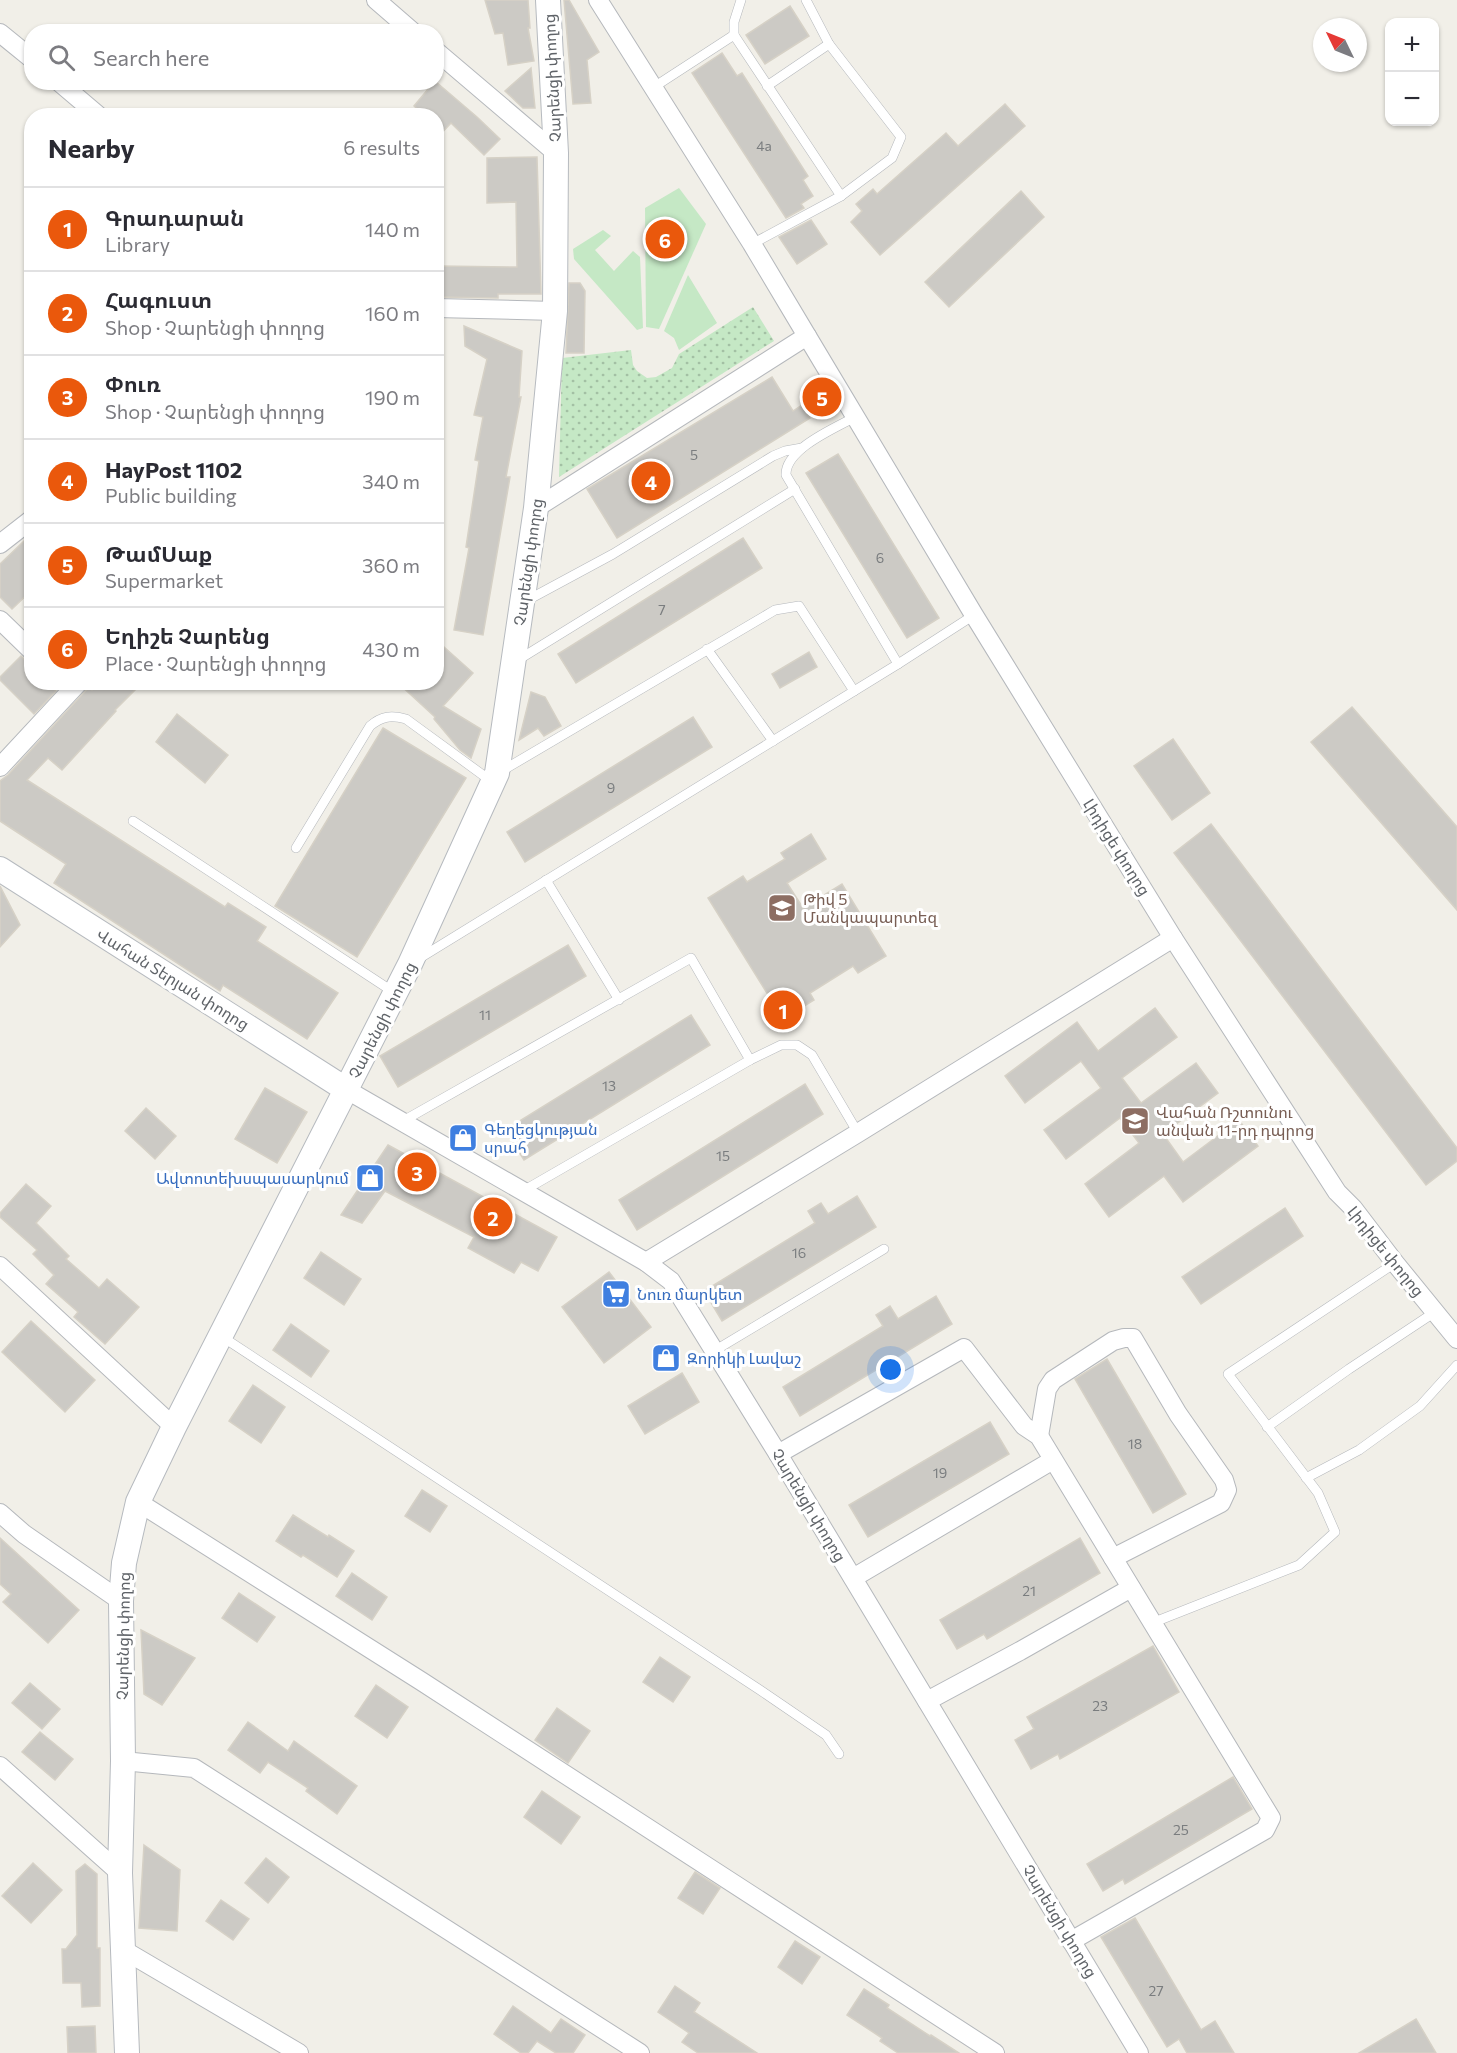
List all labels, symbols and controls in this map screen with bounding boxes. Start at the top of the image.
street label: Չարենցի փողոց [539,13,565,143]
north arrow [1313,18,1367,72]
map controls [1385,18,1439,126]
button: + [1385,18,1439,72]
search box [24,24,444,90]
icon: search [45,41,78,74]
text: Search here [93,44,209,71]
button: − [1385,72,1439,126]
text: Nearby [48,132,135,163]
text: 6 results [343,135,420,159]
house number: 4a [756,137,772,154]
text: Գրադարան [105,204,244,231]
pin: 6 [646,216,684,262]
text: 1 [63,217,72,241]
text: 140 m [365,217,420,241]
text: Library [105,232,170,256]
text: Հագուստ [105,286,212,313]
text: 2 [62,301,73,325]
text: 160 m [365,301,420,325]
text: Shop · Չարենցի փողոց [105,315,325,339]
text: Փուռ [105,370,161,397]
pin: 5 [802,374,842,420]
text: 3 [62,385,73,409]
text: 190 m [365,385,420,409]
text: Shop · Չարենցի փողոց [105,399,325,423]
house number: 5 [690,446,698,463]
text: HayPost 1102 [105,456,242,483]
pin: 4 [632,458,670,504]
text: 4 [61,469,74,493]
text: 340 m [362,469,420,493]
text: Public building [105,483,237,507]
street label: Չարենցի փողոց [509,497,547,627]
text: ԹամՍաք [105,540,213,567]
house number: 6 [876,549,884,566]
text: 5 [62,553,73,577]
text: 360 m [362,553,420,577]
text: Supermarket [105,568,223,592]
house number: 7 [658,601,666,618]
text: Եղիշե Չարենց [105,622,270,649]
text: 6 [61,637,74,661]
text: 430 m [362,637,420,661]
text: Place · Չարենցի փողոց [105,651,327,675]
house number: 9 [607,779,615,796]
street label: Լիդիցե փողոց [1079,795,1155,899]
place label: Թիվ 5 Մանկապարտեզ [803,889,938,927]
school or university icon: Թիվ 5 Մանկապարտեզ [766,892,798,924]
street label: Վահան Տերյան փողոց [93,924,253,1034]
street label: Չարենցի փողոց [344,958,420,1082]
pin: 1 [764,988,802,1032]
house number: 11 [479,1006,491,1023]
house number: 13 [602,1077,616,1094]
place label: Վահան Ռշտունու անվան 11-րդ դպրոց [1156,1102,1314,1140]
school or university icon: Վահան Ռշտունու անվան 11-րդ դպրոց [1119,1105,1151,1137]
place label: Գեղեցկության սրահ [484,1119,598,1157]
shop icon: Գեղեցկության սրահ [447,1122,479,1154]
house number: 15 [716,1147,730,1164]
pin: 3 [398,1150,436,1194]
shop icon: Ավտոտեխսպասարկում [354,1162,386,1194]
place label: Ավտոտեխսպասարկում [156,1168,349,1188]
pin: 2 [474,1194,512,1240]
street label: Լիդիցե փողոց [1343,1202,1429,1300]
house number: 16 [792,1244,806,1261]
supermarket icon: Նուռ մարկետ [600,1278,632,1310]
place label: Նուռ մարկետ [637,1284,742,1304]
shop icon: Զորիկի Լավաշ [650,1342,682,1374]
place label: Զորիկի Լավաշ [687,1348,801,1368]
your location [876,1355,905,1384]
house number: 18 [1128,1435,1142,1452]
street label: Չարենցի փողոց [767,1445,851,1565]
house number: 19 [933,1464,947,1481]
street label: Չարենցի փողոց [112,1572,134,1700]
house number: 21 [1022,1582,1036,1599]
house number: 23 [1092,1697,1108,1714]
house number: 25 [1173,1821,1189,1838]
street label: Չարենցի փողոց [1018,1861,1102,1981]
house number: 27 [1148,1982,1164,1999]

